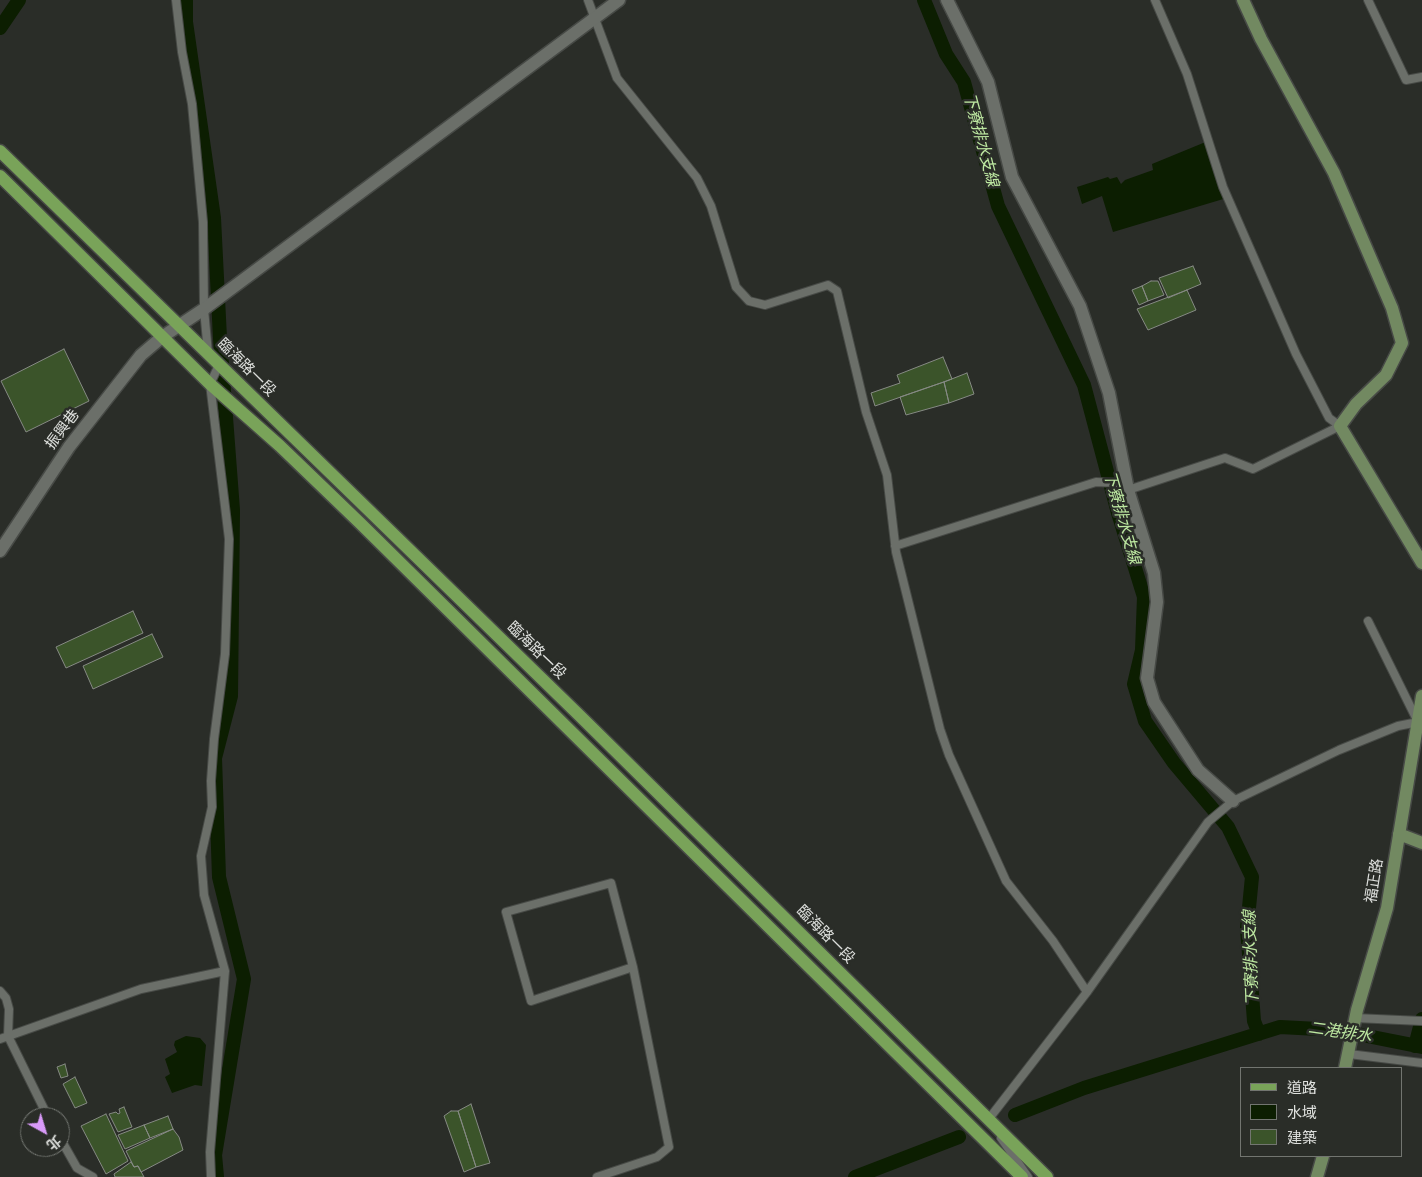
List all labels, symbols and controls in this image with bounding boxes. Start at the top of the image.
water label: 下寮排水支線 [958,91,1002,189]
street label: 臨海路一段 [213,335,279,401]
street label: 振興巷 [42,407,84,453]
water label: 下寮排水支線 [1099,469,1143,567]
street label: 臨海路一段 [503,618,569,684]
street label: 福正路 [1363,857,1387,905]
street label: 臨海路一段 [792,902,858,968]
water label: 下寮排水支線 [1241,910,1263,1006]
water label: 二港排水 [1307,1019,1373,1047]
legend [1240,1067,1402,1157]
text: 道路 [1287,1079,1317,1097]
text: 水域 [1287,1104,1317,1122]
north arrow [20,1107,70,1157]
text: 建築 [1287,1129,1317,1147]
text: 北 [43,1132,64,1154]

